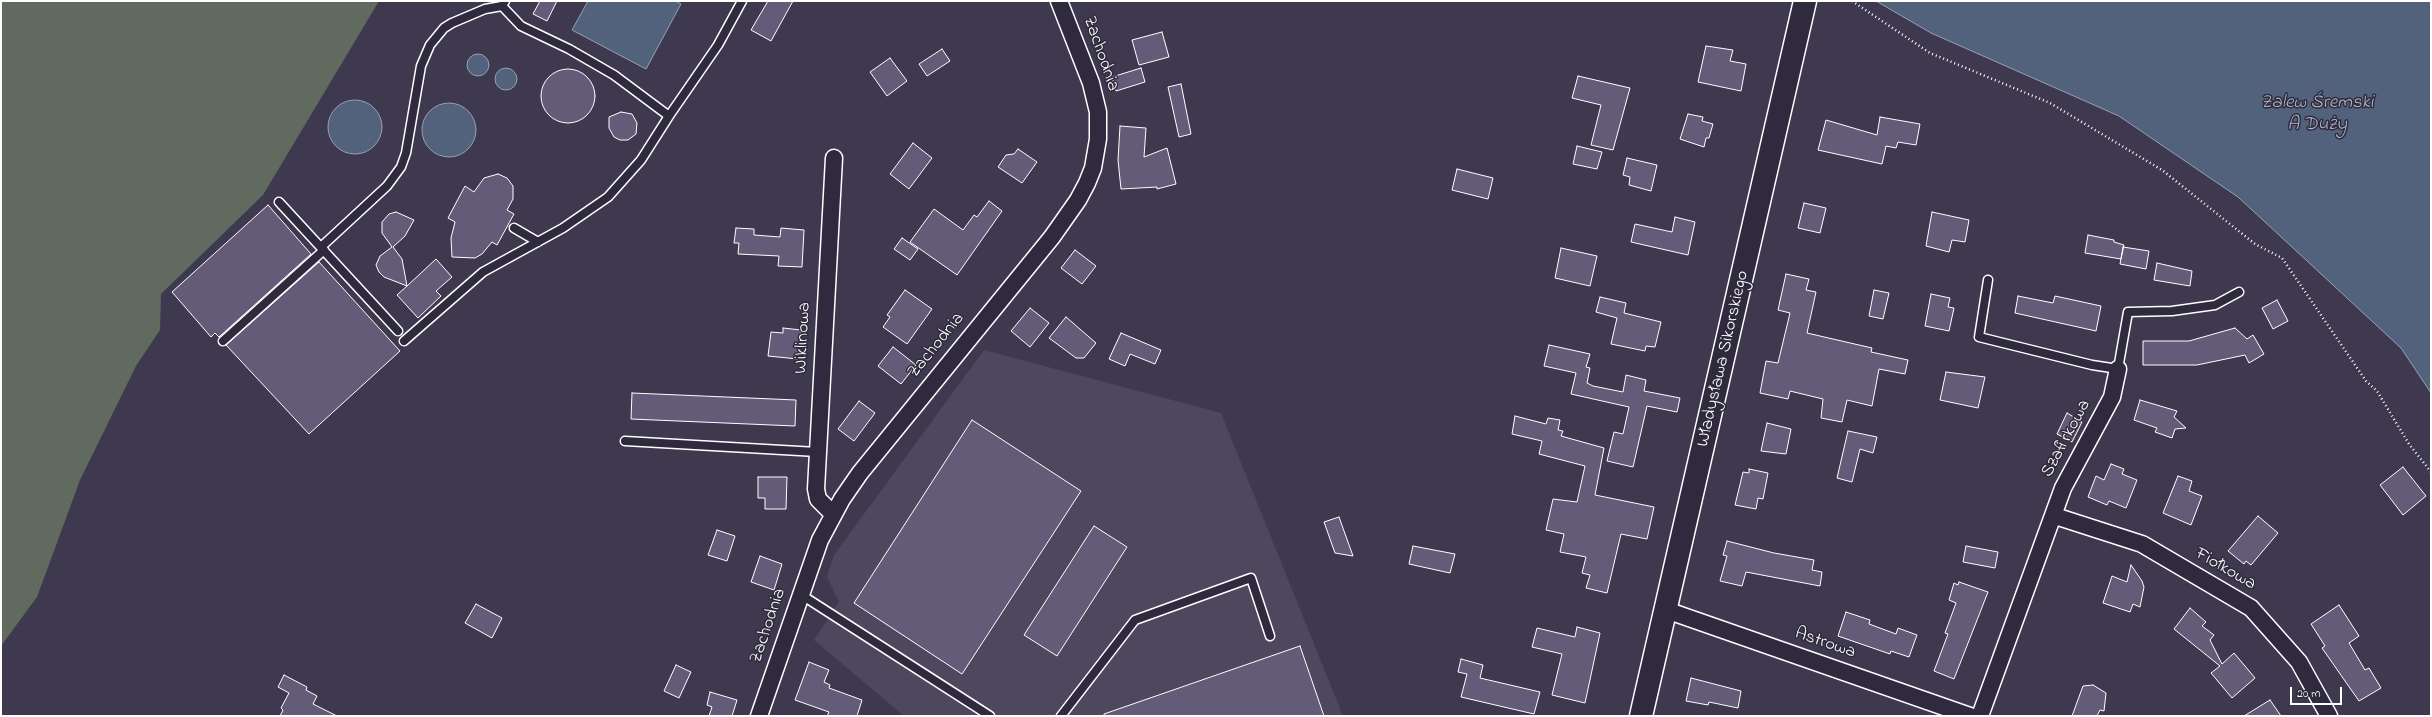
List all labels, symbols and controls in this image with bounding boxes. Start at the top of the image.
street label: Zachodnia [1077,14,1123,94]
water label: Zalew Śremski A Duży [2261,93,2373,137]
street label: Władysława Sikorskiego [1693,269,1755,449]
street label: Wiklinowa [791,301,817,375]
street label: Zachodnia [904,309,970,383]
street label: Szafirkowa [2038,397,2096,481]
street label: Fiołkowa [2191,544,2259,596]
street label: Zachodnia [746,586,792,666]
street label: Astrowa [1792,624,1858,664]
scale bar [2292,679,2344,705]
text: 20 m [2297,685,2320,703]

